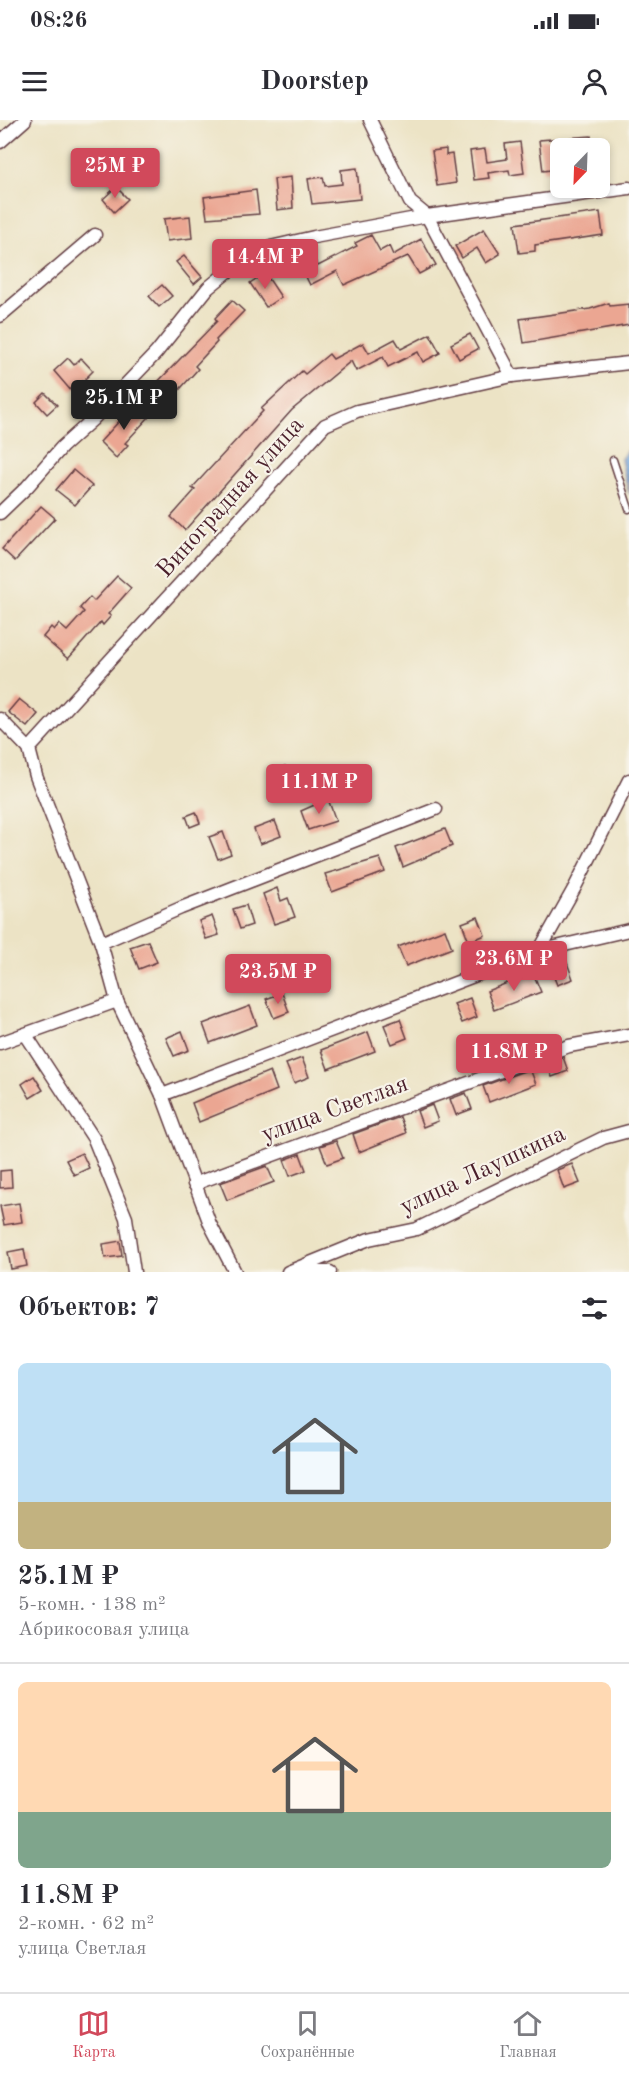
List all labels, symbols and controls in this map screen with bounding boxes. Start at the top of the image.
text: 08:26 [30,10,87,32]
icon: menu [18,65,51,98]
icon: person [578,65,611,98]
text: Doorstep [260,68,369,95]
north arrow [550,138,610,198]
map controls [550,138,610,198]
pin: 25M ₽ [73,148,157,199]
text: 25M ₽ [85,157,145,177]
pin: 14.4M ₽ [210,239,320,290]
text: 14.4M ₽ [226,248,304,268]
pin: 25.1M ₽ [69,380,179,431]
text: 25.1M ₽ [85,389,163,409]
street label: Виноградная улица [153,413,309,583]
pin: 11.1M ₽ [264,764,374,815]
text: 11.1M ₽ [280,773,358,793]
pin: 23.6M ₽ [459,941,569,992]
text: 23.6M ₽ [475,950,553,970]
pin: 23.5M ₽ [223,954,333,1005]
text: 23.5M ₽ [239,963,317,983]
pin: 11.8M ₽ [454,1034,564,1085]
text: 11.8M ₽ [470,1043,548,1063]
street label: улица Светлая [258,1072,412,1148]
street label: улица Лаушкина [397,1122,570,1220]
icon: filters [578,1292,611,1325]
text: Объектов: 7 [18,1295,159,1321]
icon: home [261,1402,369,1510]
text: 25.1M ₽ [18,1564,119,1590]
text: 5-комн. · 138 m² [18,1595,166,1615]
text: Абрикосовая улица [18,1620,190,1640]
icon: home [261,1721,369,1829]
text: 11.8M ₽ [18,1883,119,1909]
text: 2-комн. · 62 m² [18,1914,154,1934]
text: улица Светлая [18,1939,146,1959]
tab: Карта [72,2007,116,2063]
tab: Сохранённые [260,2007,355,2063]
tab: Главная [499,2007,557,2063]

